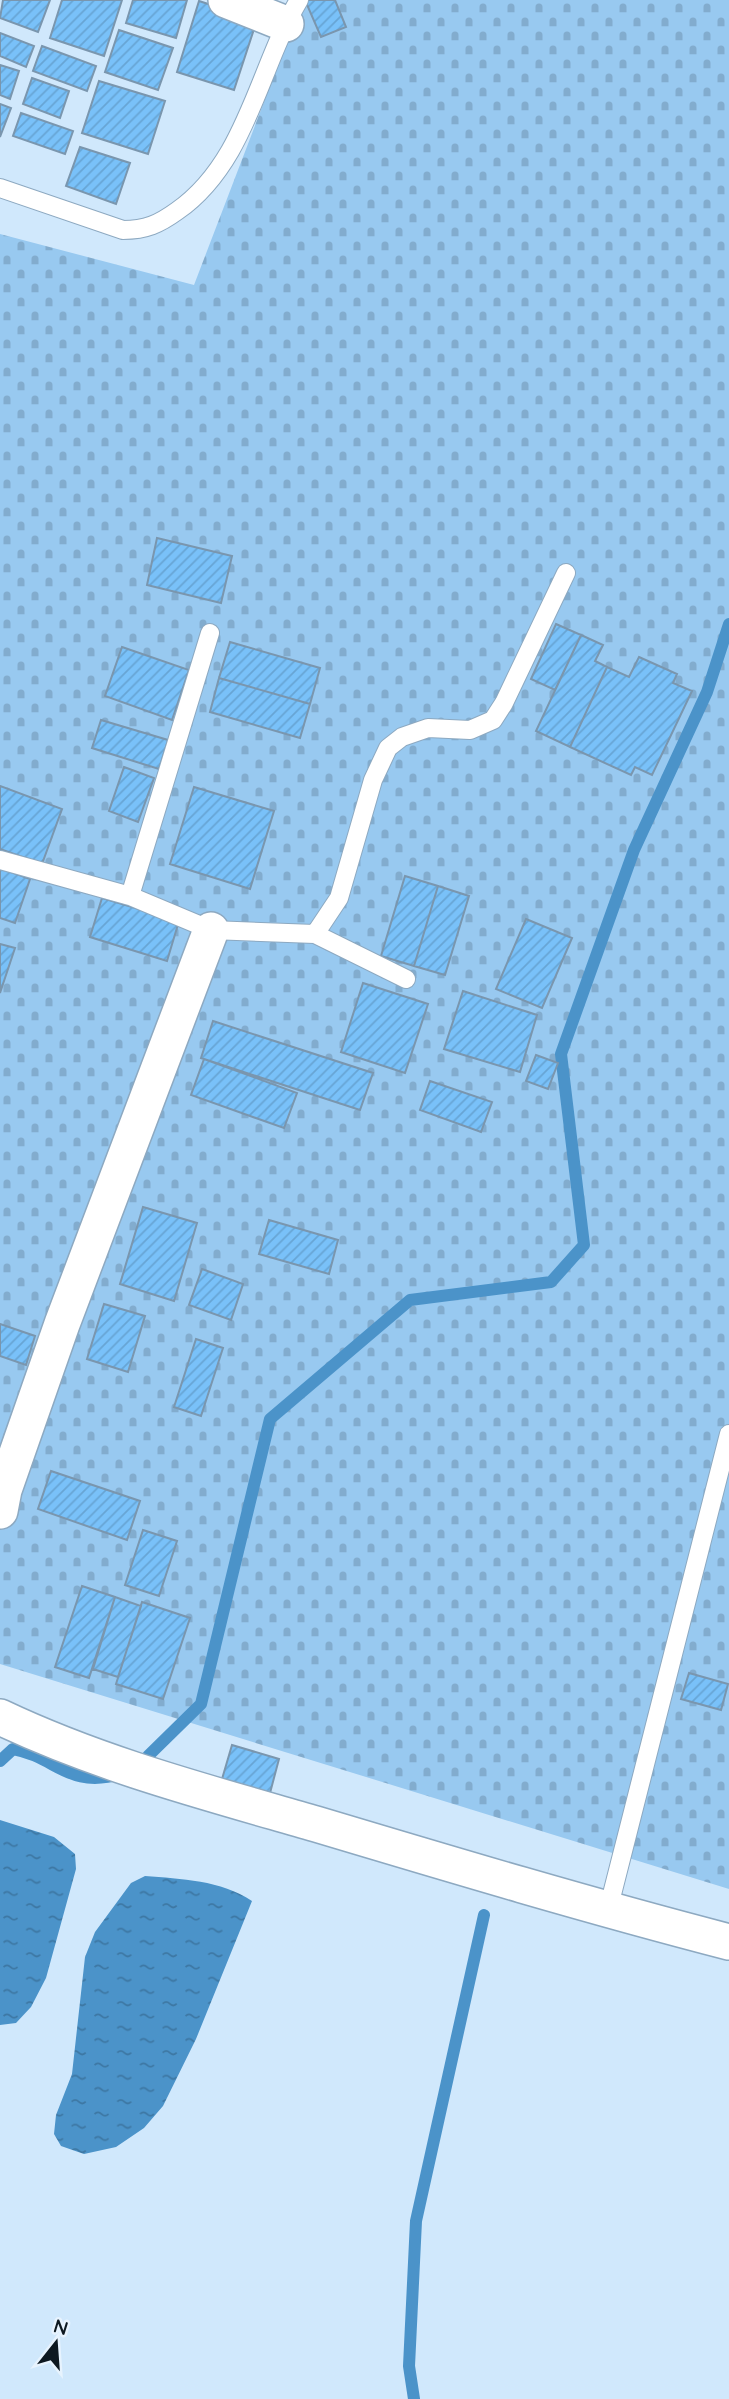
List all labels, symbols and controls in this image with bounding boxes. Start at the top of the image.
north arrow [21,2308,91,2378]
text: N [51,2313,71,2340]

